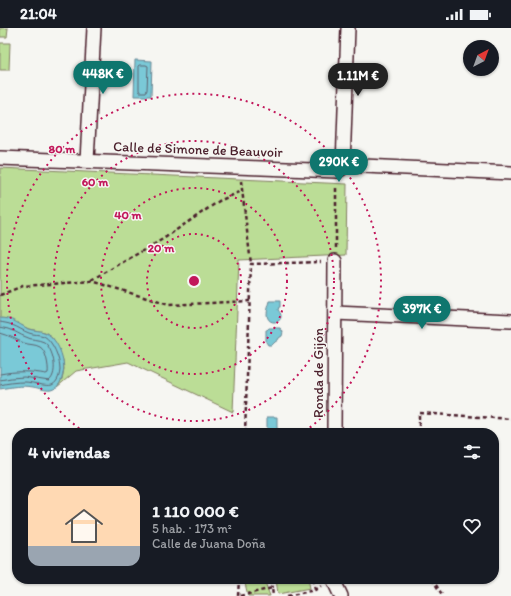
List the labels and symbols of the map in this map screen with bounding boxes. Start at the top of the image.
north arrow [463,40,499,76]
pin: 448K € [70,61,136,95]
pin: 1.11M € [321,63,395,97]
street label: Calle de Simone de Beauvoir [113,138,284,161]
text: 80 m [49,142,76,156]
pin: 290K € [306,149,372,183]
text: 60 m [82,175,109,189]
text: 40 m [114,208,143,222]
text: 20 m [148,241,175,255]
centre of rings [187,274,201,288]
pin: 397K € [389,296,455,330]
street label: Ronda de Gijón [310,328,327,418]

